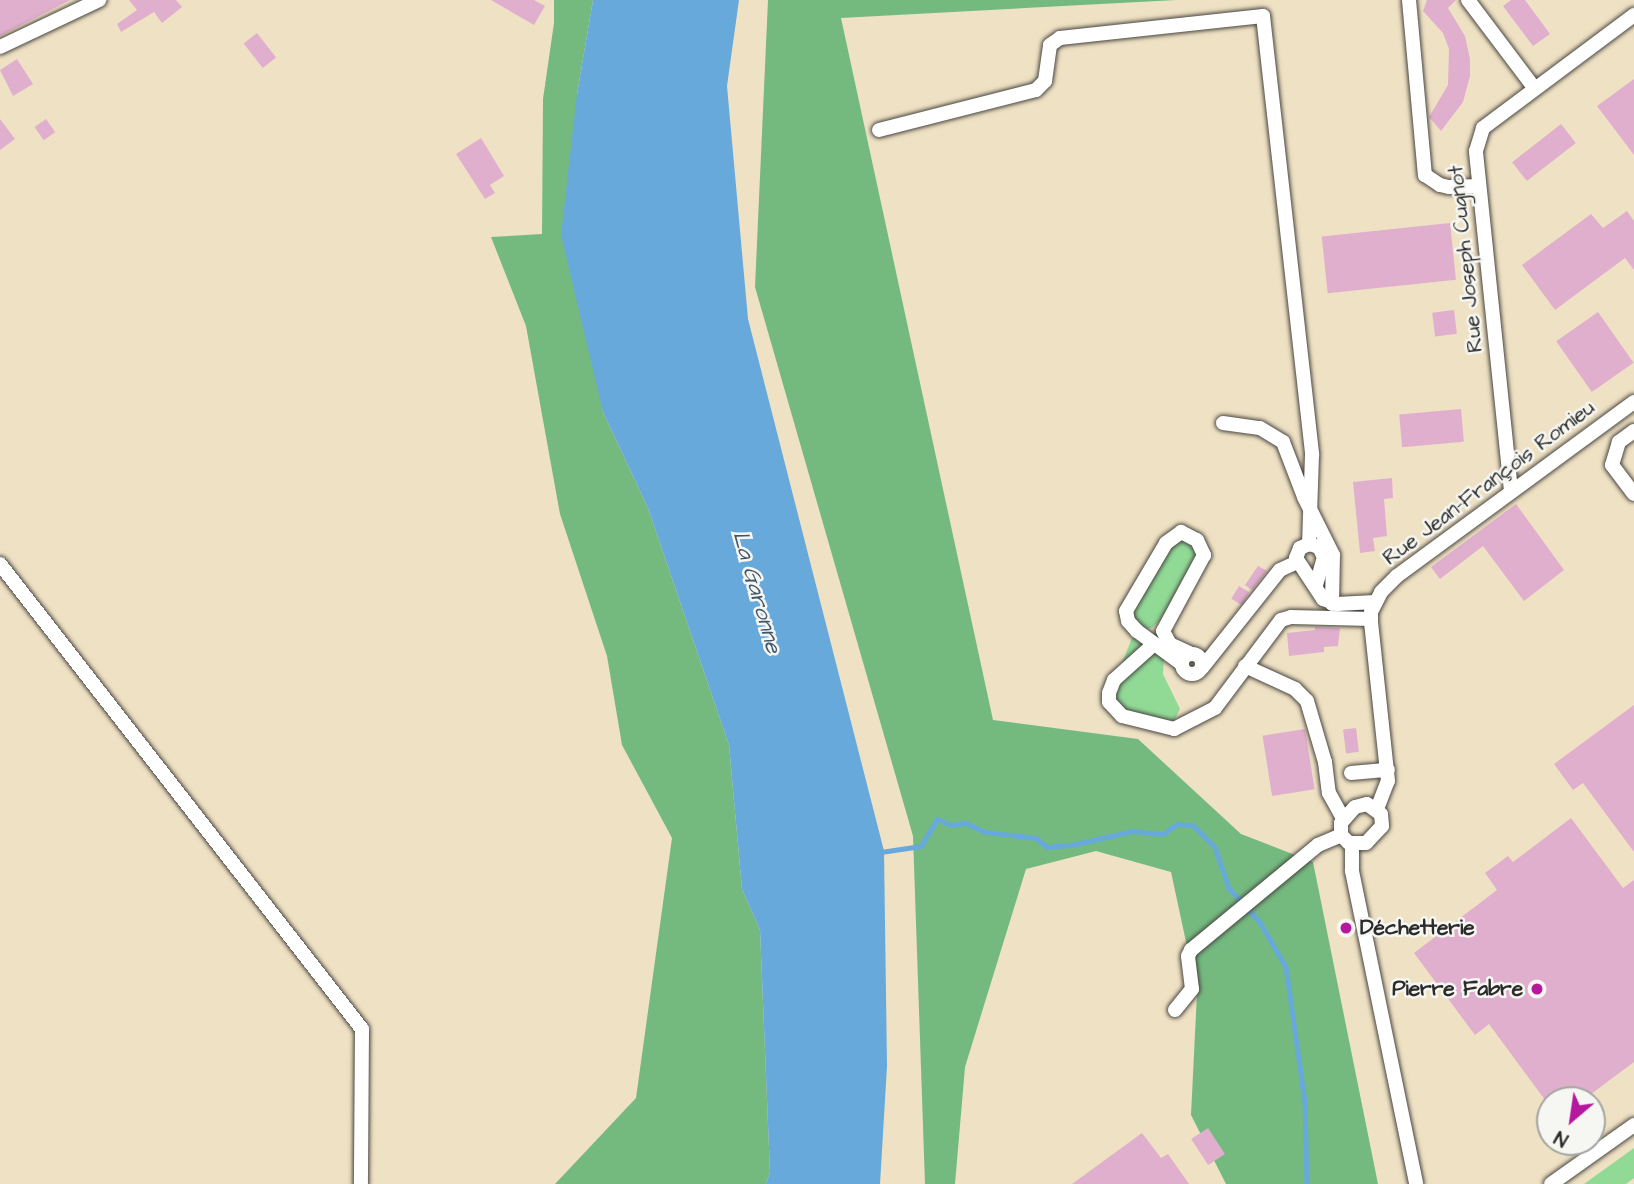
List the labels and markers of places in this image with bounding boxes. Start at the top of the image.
place label: Déchetterie [1360,915,1474,941]
marker: Déchetterie [1338,920,1354,936]
place label: Pierre Fabre [1392,976,1523,1002]
marker: Pierre Fabre [1529,981,1545,997]

